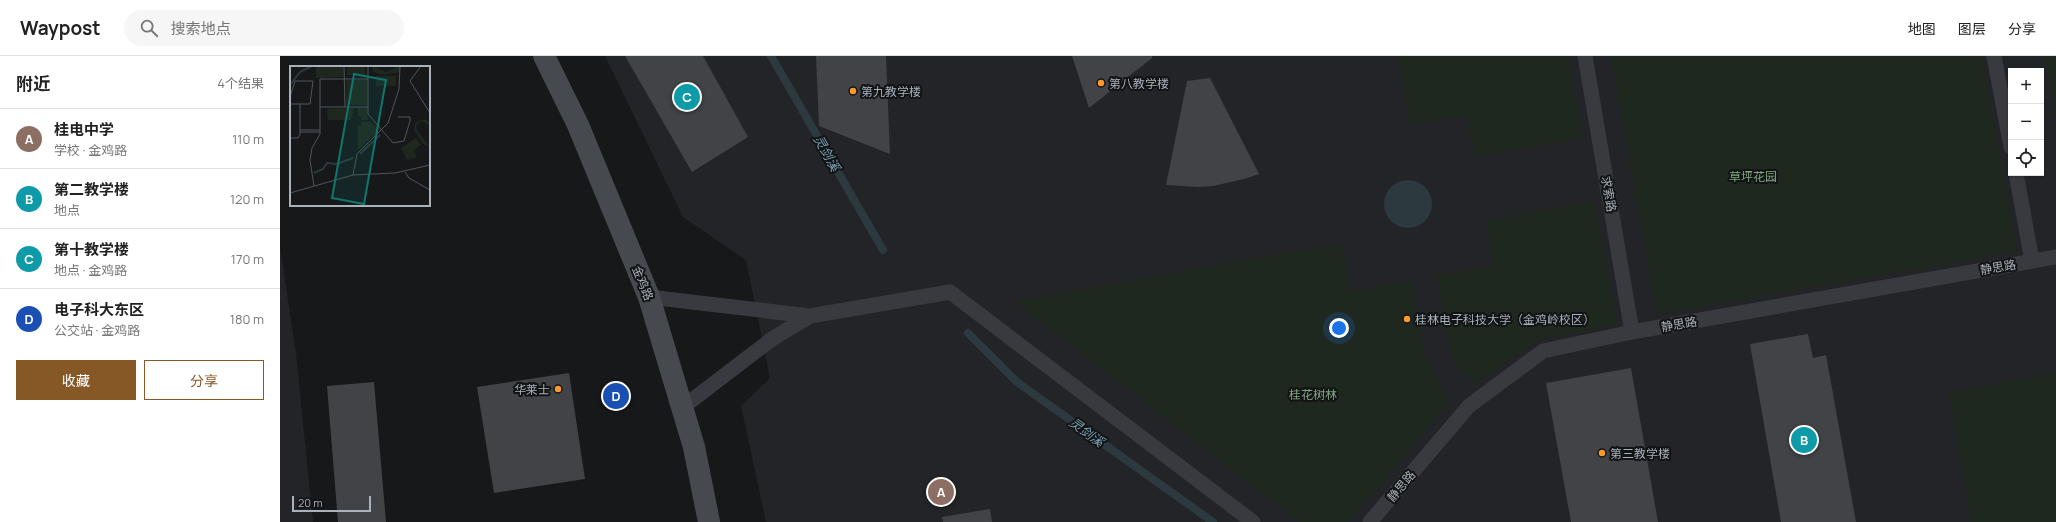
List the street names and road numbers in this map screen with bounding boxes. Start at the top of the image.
street label: 求索路 [1598,175,1620,213]
street label: 静思路 [1979,256,2017,278]
street label: 金鸡路 [628,263,658,303]
street label: 静思路 [1660,313,1698,335]
street label: 静思路 [1383,467,1419,505]

